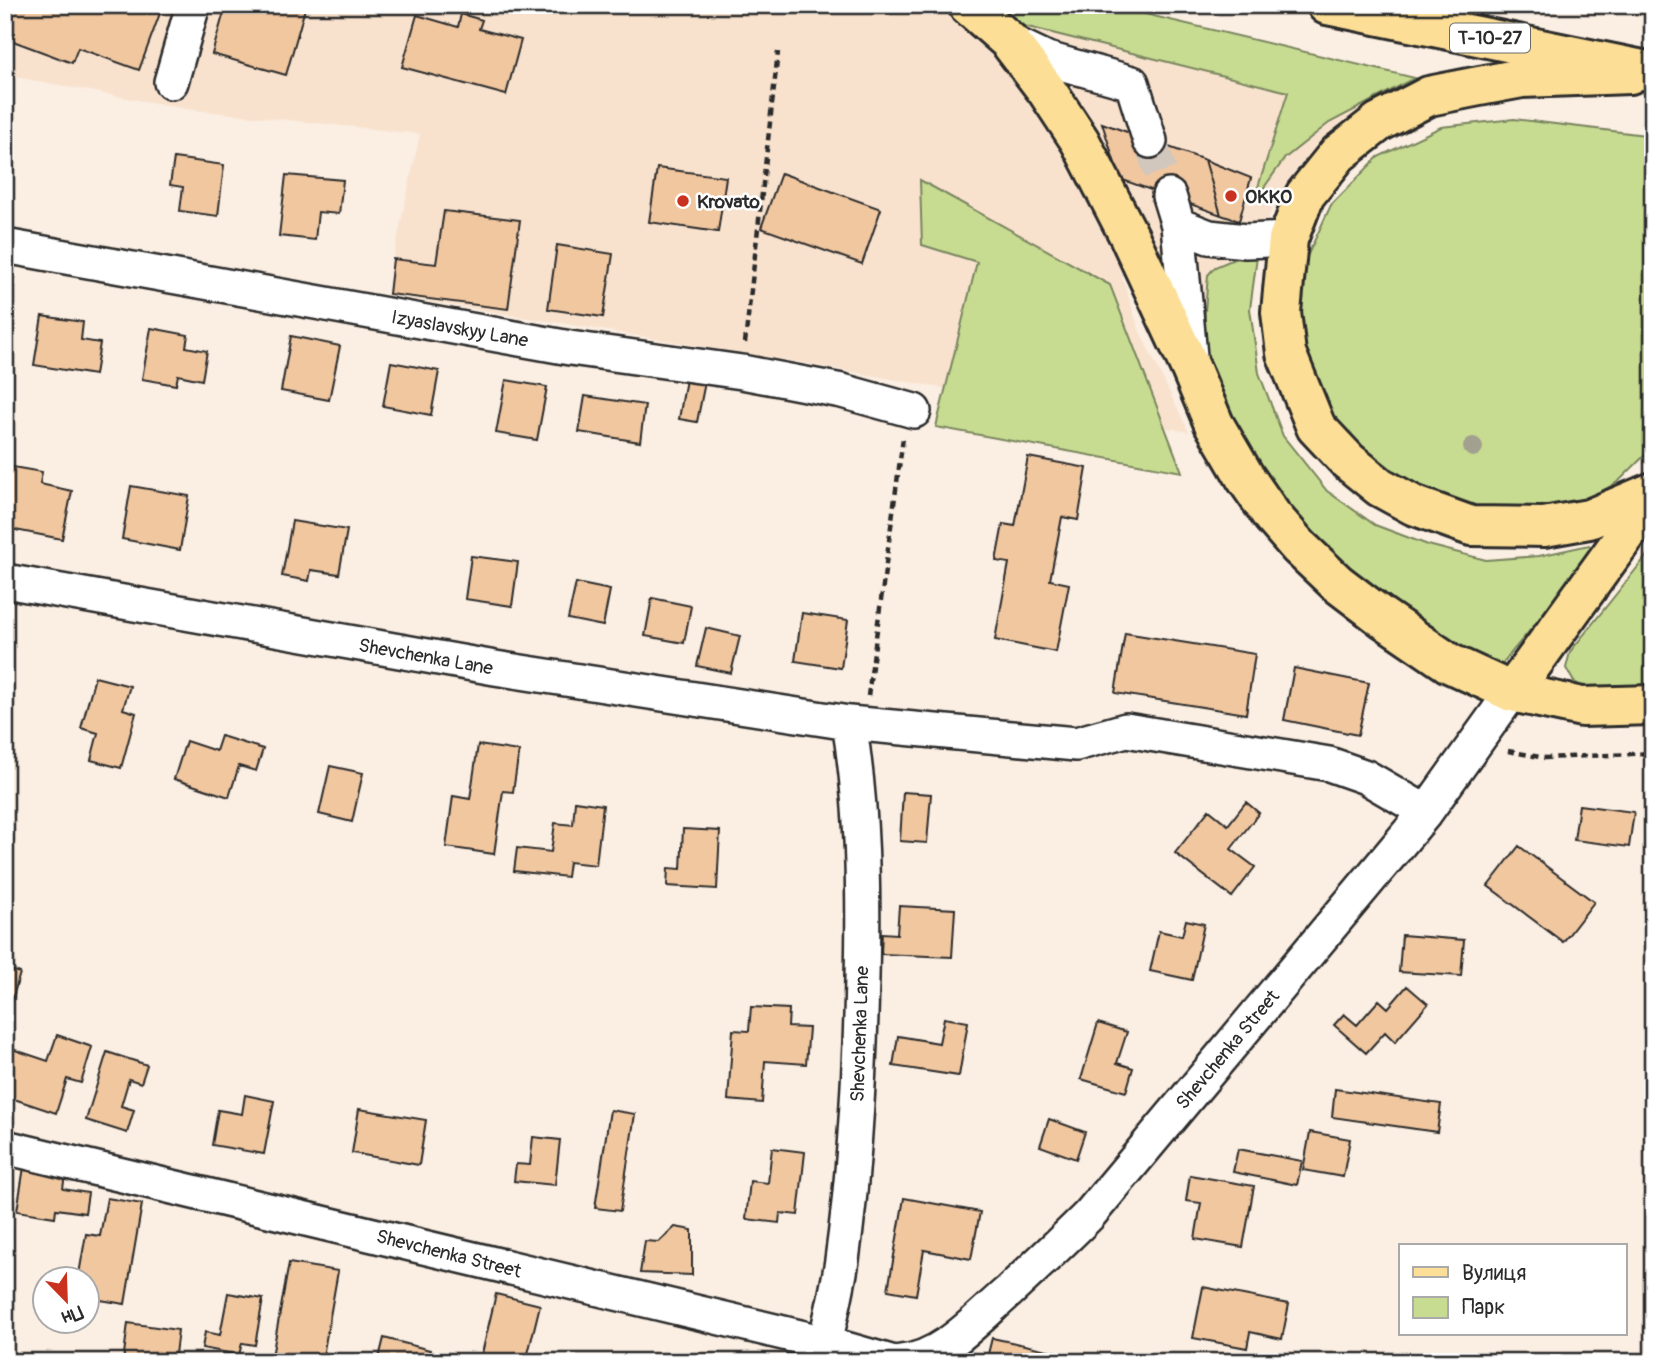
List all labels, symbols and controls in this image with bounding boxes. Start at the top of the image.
road number: Т-10-27 [1450,24,1530,52]
place label: OKKO [1245,185,1292,209]
marker: OKKO [1223,188,1239,204]
place label: Krovato [697,190,761,214]
marker: Krovato [675,193,691,209]
street label: Izyaslavskyy Lane [390,305,531,353]
street label: Shevchenka Lane [357,633,496,681]
street label: Shevchenka Lane [846,965,874,1103]
street label: Shevchenka Street [1171,985,1285,1114]
street label: Shevchenka Street [374,1224,524,1284]
legend [1399,1244,1626,1336]
text: Вулиця [1462,1260,1526,1287]
north arrow [32,1266,102,1336]
text: Парк [1462,1294,1505,1321]
text: Пн [58,1300,87,1330]

